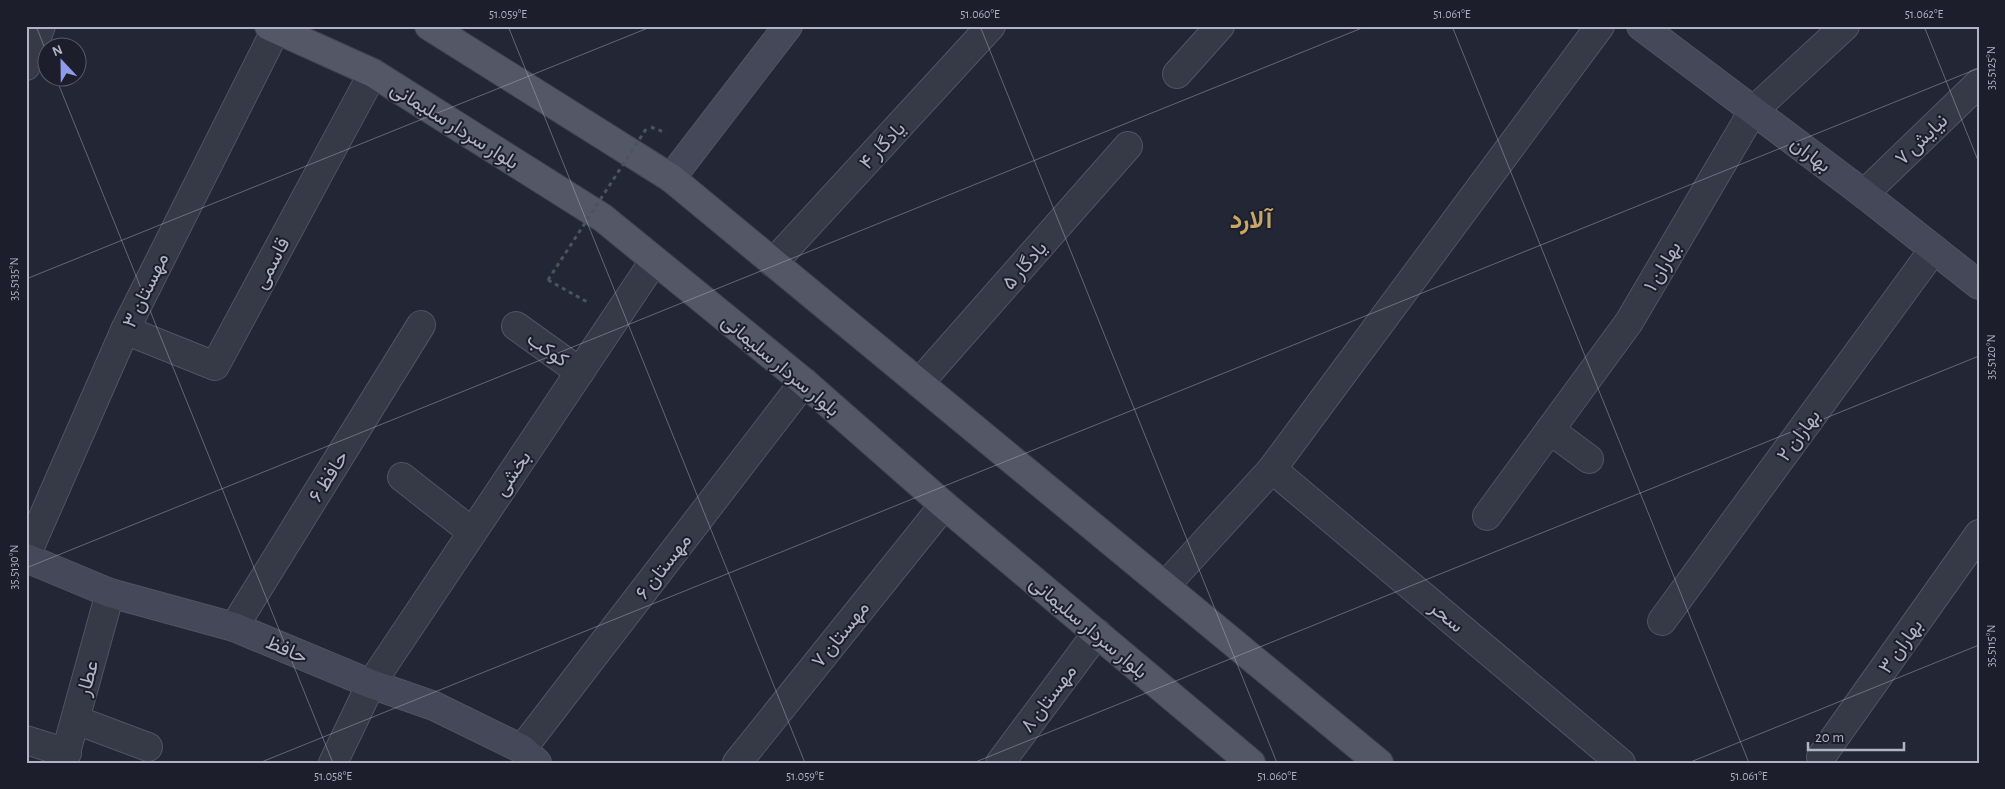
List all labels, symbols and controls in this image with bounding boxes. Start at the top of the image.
text: 51.059°E [489,8,527,20]
text: 51.060°E [960,8,1000,20]
text: 51.061°E [1433,8,1471,20]
text: 51.062°E [1905,8,1944,20]
north arrow [38,38,88,88]
text: N [50,43,65,59]
text: 35.5125°N [1985,46,1997,90]
street label: بلوار سردار سلیمانی [386,78,522,175]
street label: نیایش ۷ [1892,110,1952,170]
street label: یادگار ۴ [856,118,911,175]
street label: بهاران [1785,133,1834,178]
district label: آلارد [1230,207,1274,235]
street label: قاسمی [250,235,294,293]
street label: یادگار ۵ [999,238,1052,295]
street label: بهاران ۱ [1641,238,1687,296]
street label: مهستان ۳ [119,250,174,332]
text: 35.5135°N [8,257,20,301]
street label: بلوار سردار سلیمانی [716,311,843,422]
street label: کوکب [522,329,572,373]
text: 35.5120°N [1985,334,1997,380]
street label: بهاران ۲ [1774,406,1826,466]
street label: حافظ ۶ [306,447,352,506]
street label: بخشی [491,447,536,500]
street label: مهستان ۶ [632,530,697,604]
text: 35.5130°N [8,545,20,589]
street label: بلوار سردار سلیمانی [1024,573,1151,684]
street label: سحر [1424,597,1467,638]
street label: مهستان ۷ [808,598,875,673]
street label: بهاران ۳ [1875,616,1928,679]
text: 35.5115°N [1985,625,1997,667]
street label: حافظ [263,632,310,668]
street label: عطار [73,658,104,700]
street label: مهستان ۸ [1017,661,1082,737]
scale bar [1808,719,1904,751]
text: 20 m [1815,730,1844,745]
text: 51.058°E [314,770,352,782]
text: 51.059°E [786,770,824,782]
text: 51.060°E [1257,770,1297,782]
text: 51.061°E [1730,770,1768,782]

